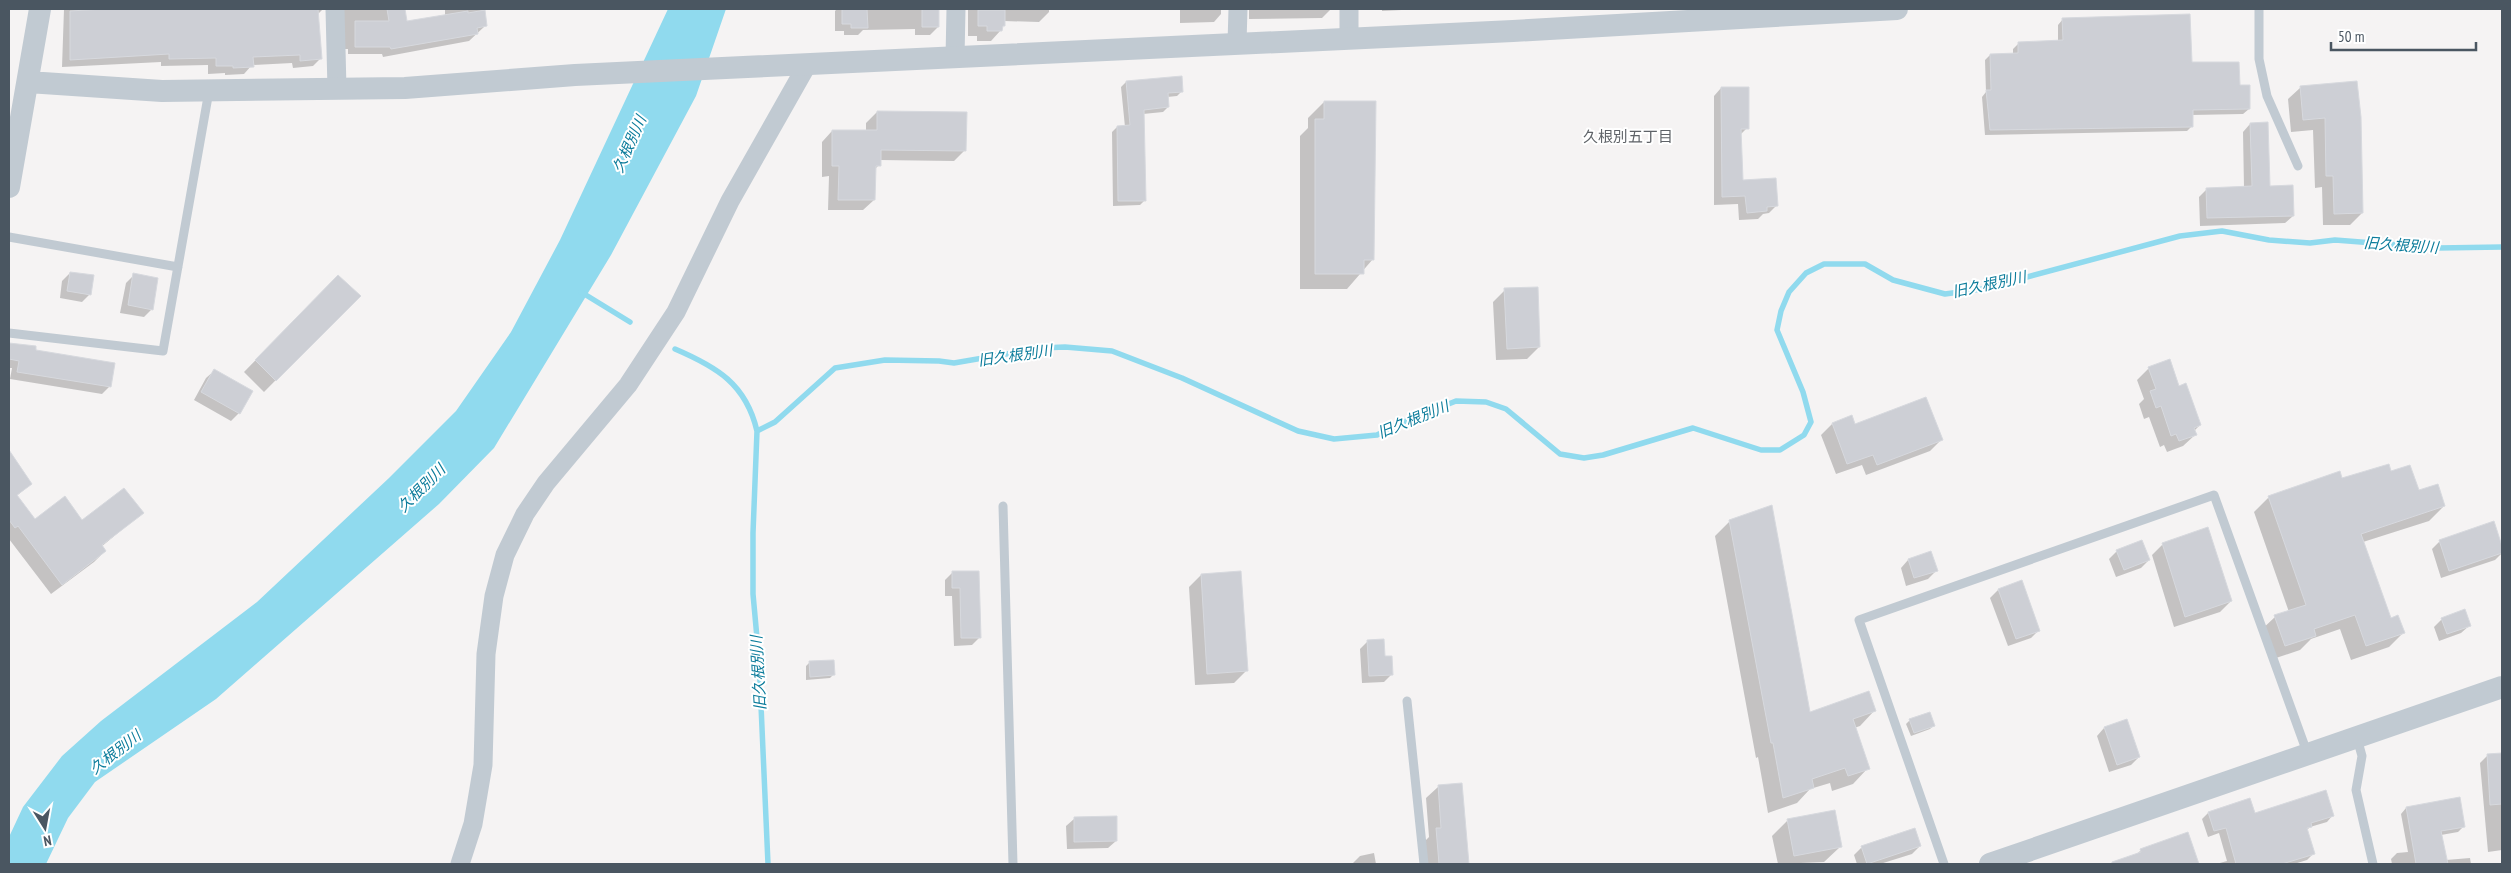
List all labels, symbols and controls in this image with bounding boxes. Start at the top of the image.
scale bar [2331,20,2476,52]
text: 50 m [2338,27,2364,46]
water label: 久根別川 [608,111,651,175]
district label: 久根別五丁目 [1583,127,1673,146]
water label: 旧久根別川 [2363,233,2441,257]
water label: 旧久根別川 [1950,266,2030,301]
water label: 旧久根別川 [977,340,1055,370]
water label: 旧久根別川 [1375,395,1453,442]
water label: 久根別川 [393,459,450,516]
water label: 旧久根別川 [746,633,769,711]
water label: 久根別川 [86,725,146,778]
north arrow [20,803,70,853]
text: N [42,831,53,850]

